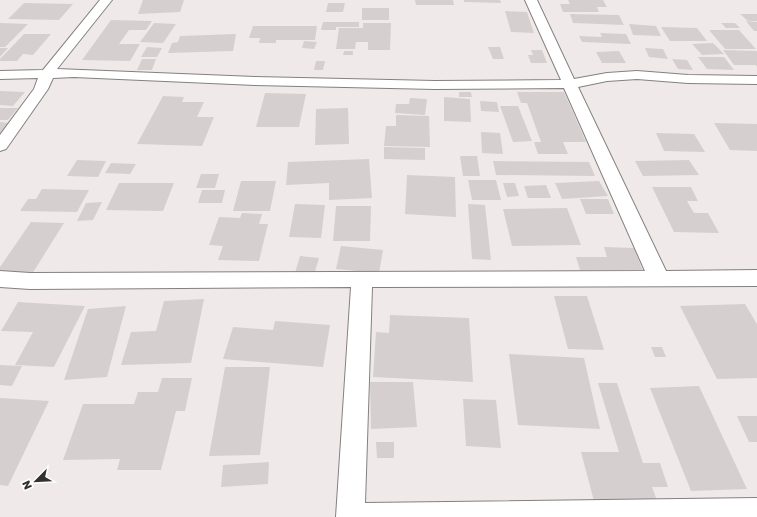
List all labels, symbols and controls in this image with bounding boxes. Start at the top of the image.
north arrow [16,461,56,501]
text: N [19,479,34,492]

